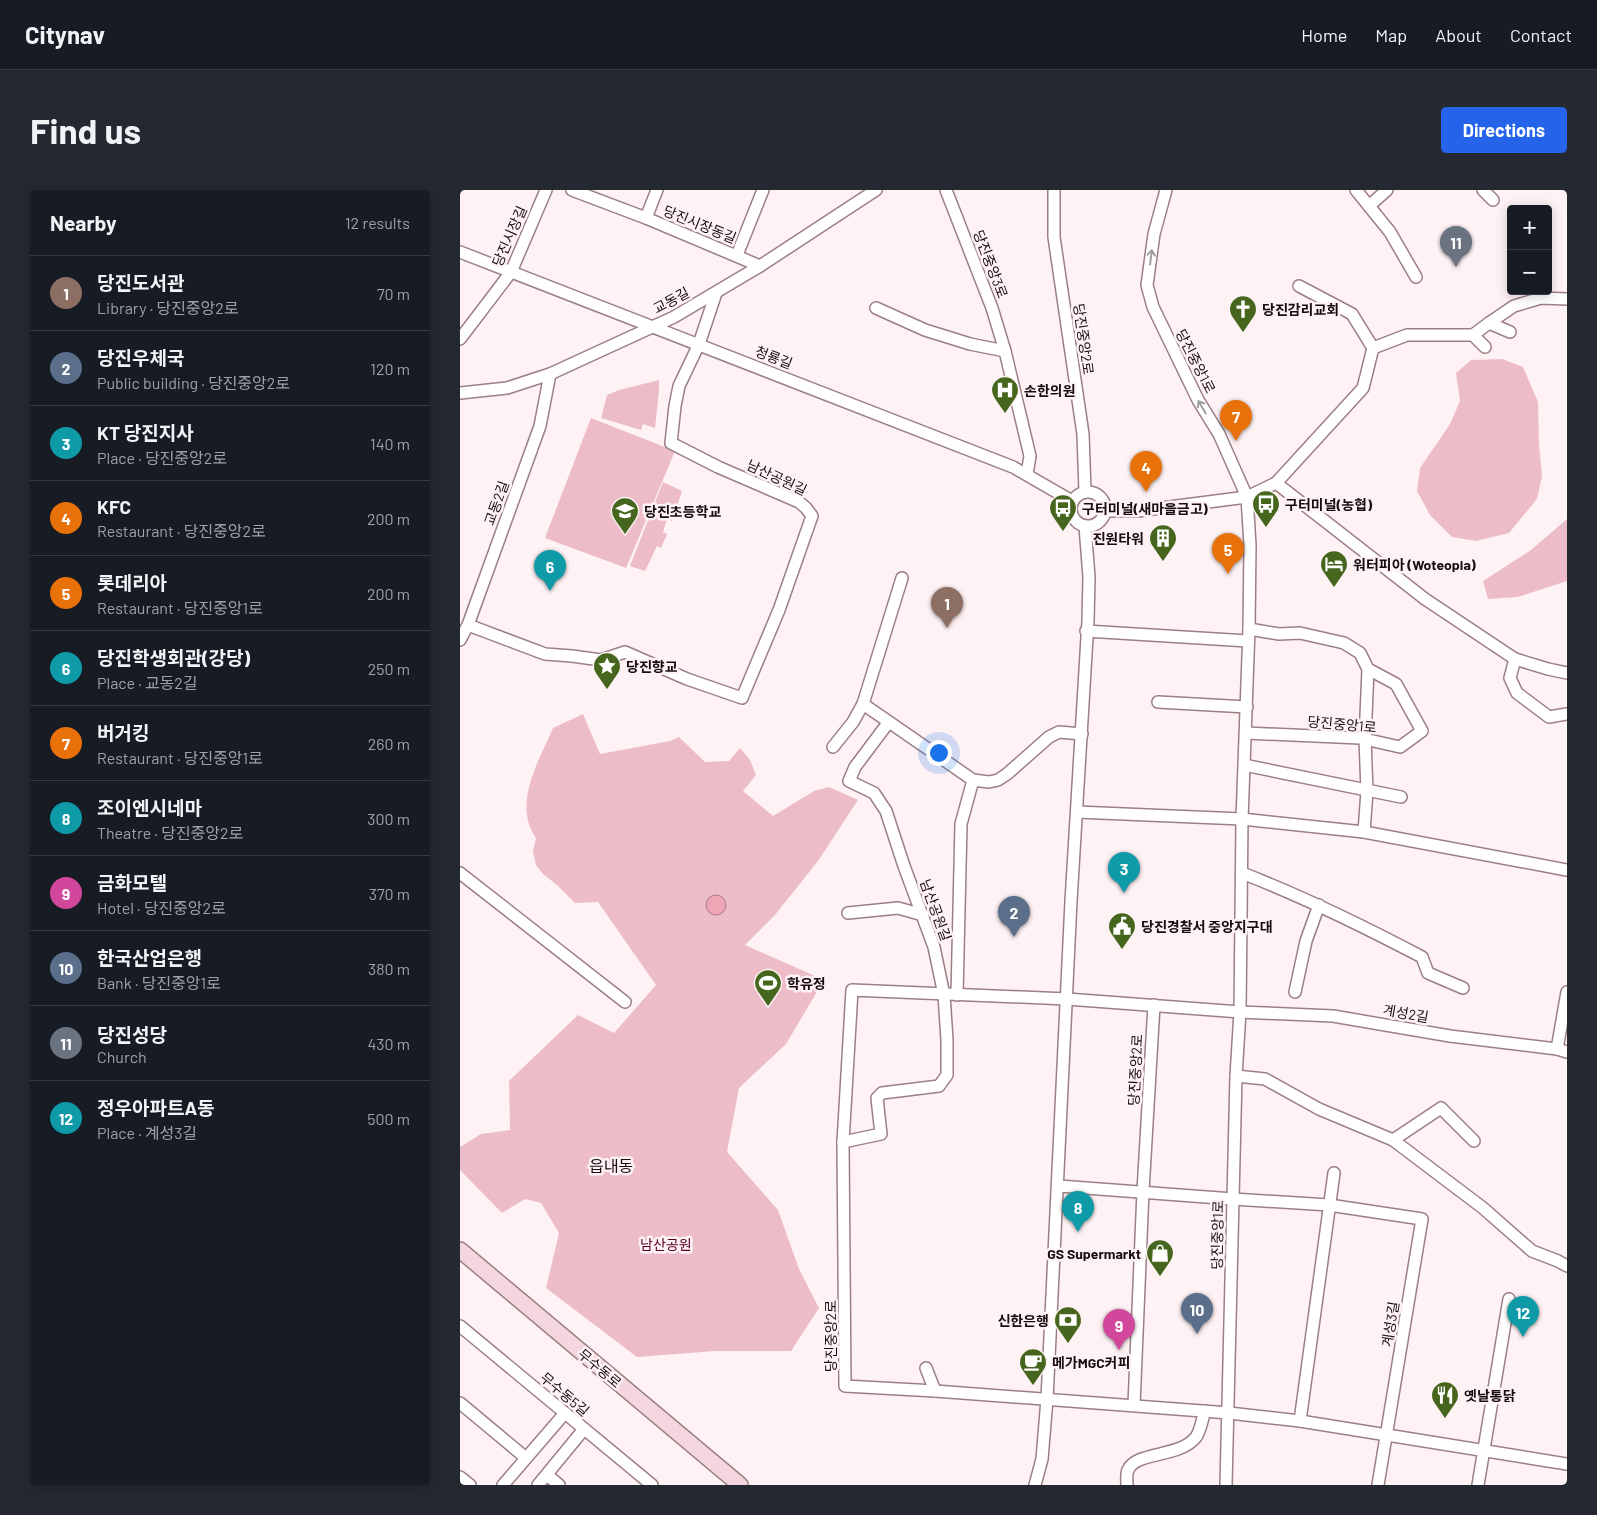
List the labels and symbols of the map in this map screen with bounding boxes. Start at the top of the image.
street label: 당진시장동길 [661,202,739,246]
street label: 당진시장길 [488,203,530,269]
pin: 11 [1440,226,1472,267]
street label: 당진중앙3로 [970,228,1012,301]
one-way arrow [1146,249,1156,265]
street label: 교동길 [650,283,692,317]
church icon: 당진감리교회 [1228,294,1258,333]
place label: 당진감리교회 [1262,301,1339,318]
street label: 당진중앙2로 [1071,302,1097,376]
street label: 당진중앙1로 [1173,326,1219,396]
street label: 청룡길 [753,342,795,372]
hospital icon: 손한의원 [990,375,1020,414]
place label: 손한의원 [1024,382,1076,399]
one-way arrow [1197,400,1207,414]
pin: 7 [1220,400,1252,441]
pin: 4 [1130,451,1162,492]
street label: 남산공원길 [744,456,810,498]
street label: 교동2길 [480,478,512,528]
bus stop icon: 구터미널(농협) [1251,489,1281,528]
bus stop icon: 구터미널(새마을금고) [1048,493,1078,532]
school or university icon: 당진초등학교 [610,496,640,535]
place label: 구터미널(농협) [1285,496,1372,513]
place label: 구터미널(새마을금고) [1082,500,1208,517]
place label: 당진초등학교 [644,503,721,520]
building icon: 진원타워 [1148,523,1178,562]
place label: 진원타워 [1092,530,1144,547]
pin: 5 [1212,533,1244,574]
hotel icon: 워터피아 (Woteopia) [1319,549,1349,588]
pin: 6 [534,550,566,591]
place label: 워터피아 (Woteopia) [1353,556,1476,573]
pin: 1 [931,587,963,628]
place icon: 당진향교 [592,651,622,690]
place label: 당진향교 [626,658,678,675]
street label: 당진중앙1로 [1307,713,1377,735]
your location [926,740,952,766]
pin: 3 [1108,852,1140,893]
street label: 남산공원길 [917,877,955,943]
pin: 2 [998,896,1030,937]
public building icon: 당진경찰서 중앙지구대 [1107,911,1137,950]
place label: 당진경찰서 중앙지구대 [1141,918,1273,935]
sports icon: 학유정 [753,968,783,1007]
place label: 학유정 [787,975,826,992]
street label: 계성2길 [1382,1001,1430,1025]
street label: 당진중앙2로 [1125,1034,1145,1106]
district label: 읍내동 [589,1156,633,1175]
pin: 8 [1062,1191,1094,1232]
street label: 당진중앙1로 [1208,1200,1226,1270]
park label: 남산공원 [640,1236,692,1253]
shop icon: GS Supermarkt [1145,1238,1175,1277]
place label: GS Supermarkt [1047,1245,1141,1262]
pin: 10 [1181,1293,1213,1334]
pin: 12 [1507,1296,1539,1337]
street label: 당진중앙2로 [822,1300,839,1372]
street label: 계성3길 [1378,1300,1402,1348]
bank icon: 신한은행 [1053,1305,1083,1344]
pin: 9 [1103,1309,1135,1350]
place label: 신한은행 [997,1312,1049,1329]
street label: 무수동로 [575,1345,625,1391]
cafe icon: 메가MGC커피 [1018,1347,1048,1386]
place label: 메가MGC커피 [1052,1354,1131,1371]
street label: 무수동5길 [537,1369,593,1419]
restaurant icon: 옛날통닭 [1430,1380,1460,1419]
place label: 옛날통닭 [1464,1387,1516,1404]

